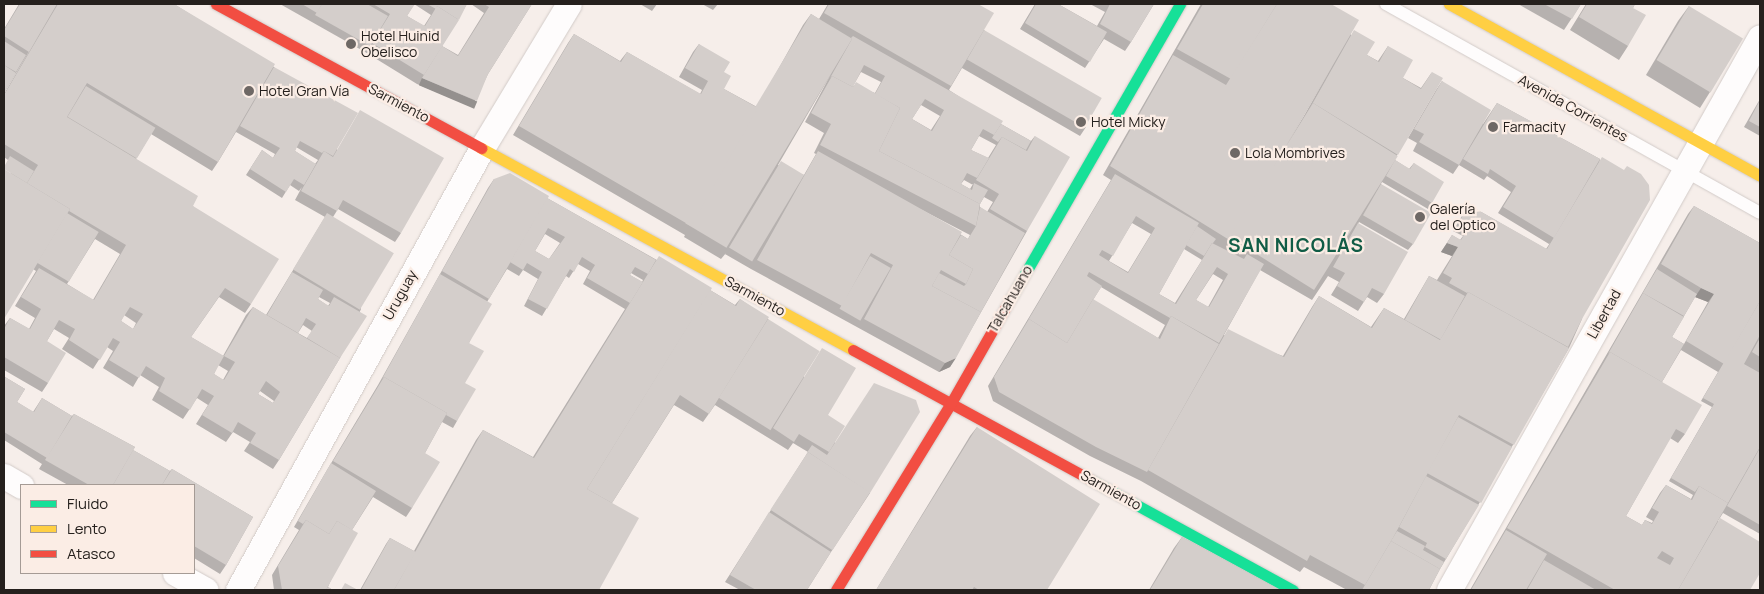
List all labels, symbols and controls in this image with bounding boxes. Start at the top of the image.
place label: Hotel Huinid Obelisco [361,28,439,60]
marker: Hotel Huinid Obelisco [345,38,357,50]
street label: Avenida Corrientes [1515,71,1631,145]
street label: Sarmiento [366,80,432,126]
place label: Hotel Gran Vía [259,83,349,99]
marker: Hotel Gran Vía [243,85,255,97]
place label: Hotel Micky [1091,114,1166,130]
marker: Hotel Micky [1075,116,1087,128]
place label: Farmacity [1503,119,1566,135]
marker: Farmacity [1487,121,1499,133]
place label: Lola Mombrives [1245,145,1345,161]
marker: Lola Mombrives [1229,147,1241,159]
place label: Galería del Optico [1430,201,1496,233]
marker: Galería del Optico [1414,211,1426,223]
district label: SAN NICOLÁS [1227,235,1365,257]
street label: Talcahuano [984,262,1036,336]
street label: Uruguay [379,267,421,323]
street label: Sarmiento [722,273,788,319]
street label: Libertad [1584,286,1624,342]
street label: Sarmiento [1078,467,1144,513]
legend [20,484,195,574]
text: Fluido [67,493,108,514]
text: Lento [67,518,107,539]
text: Atasco [67,543,115,564]

